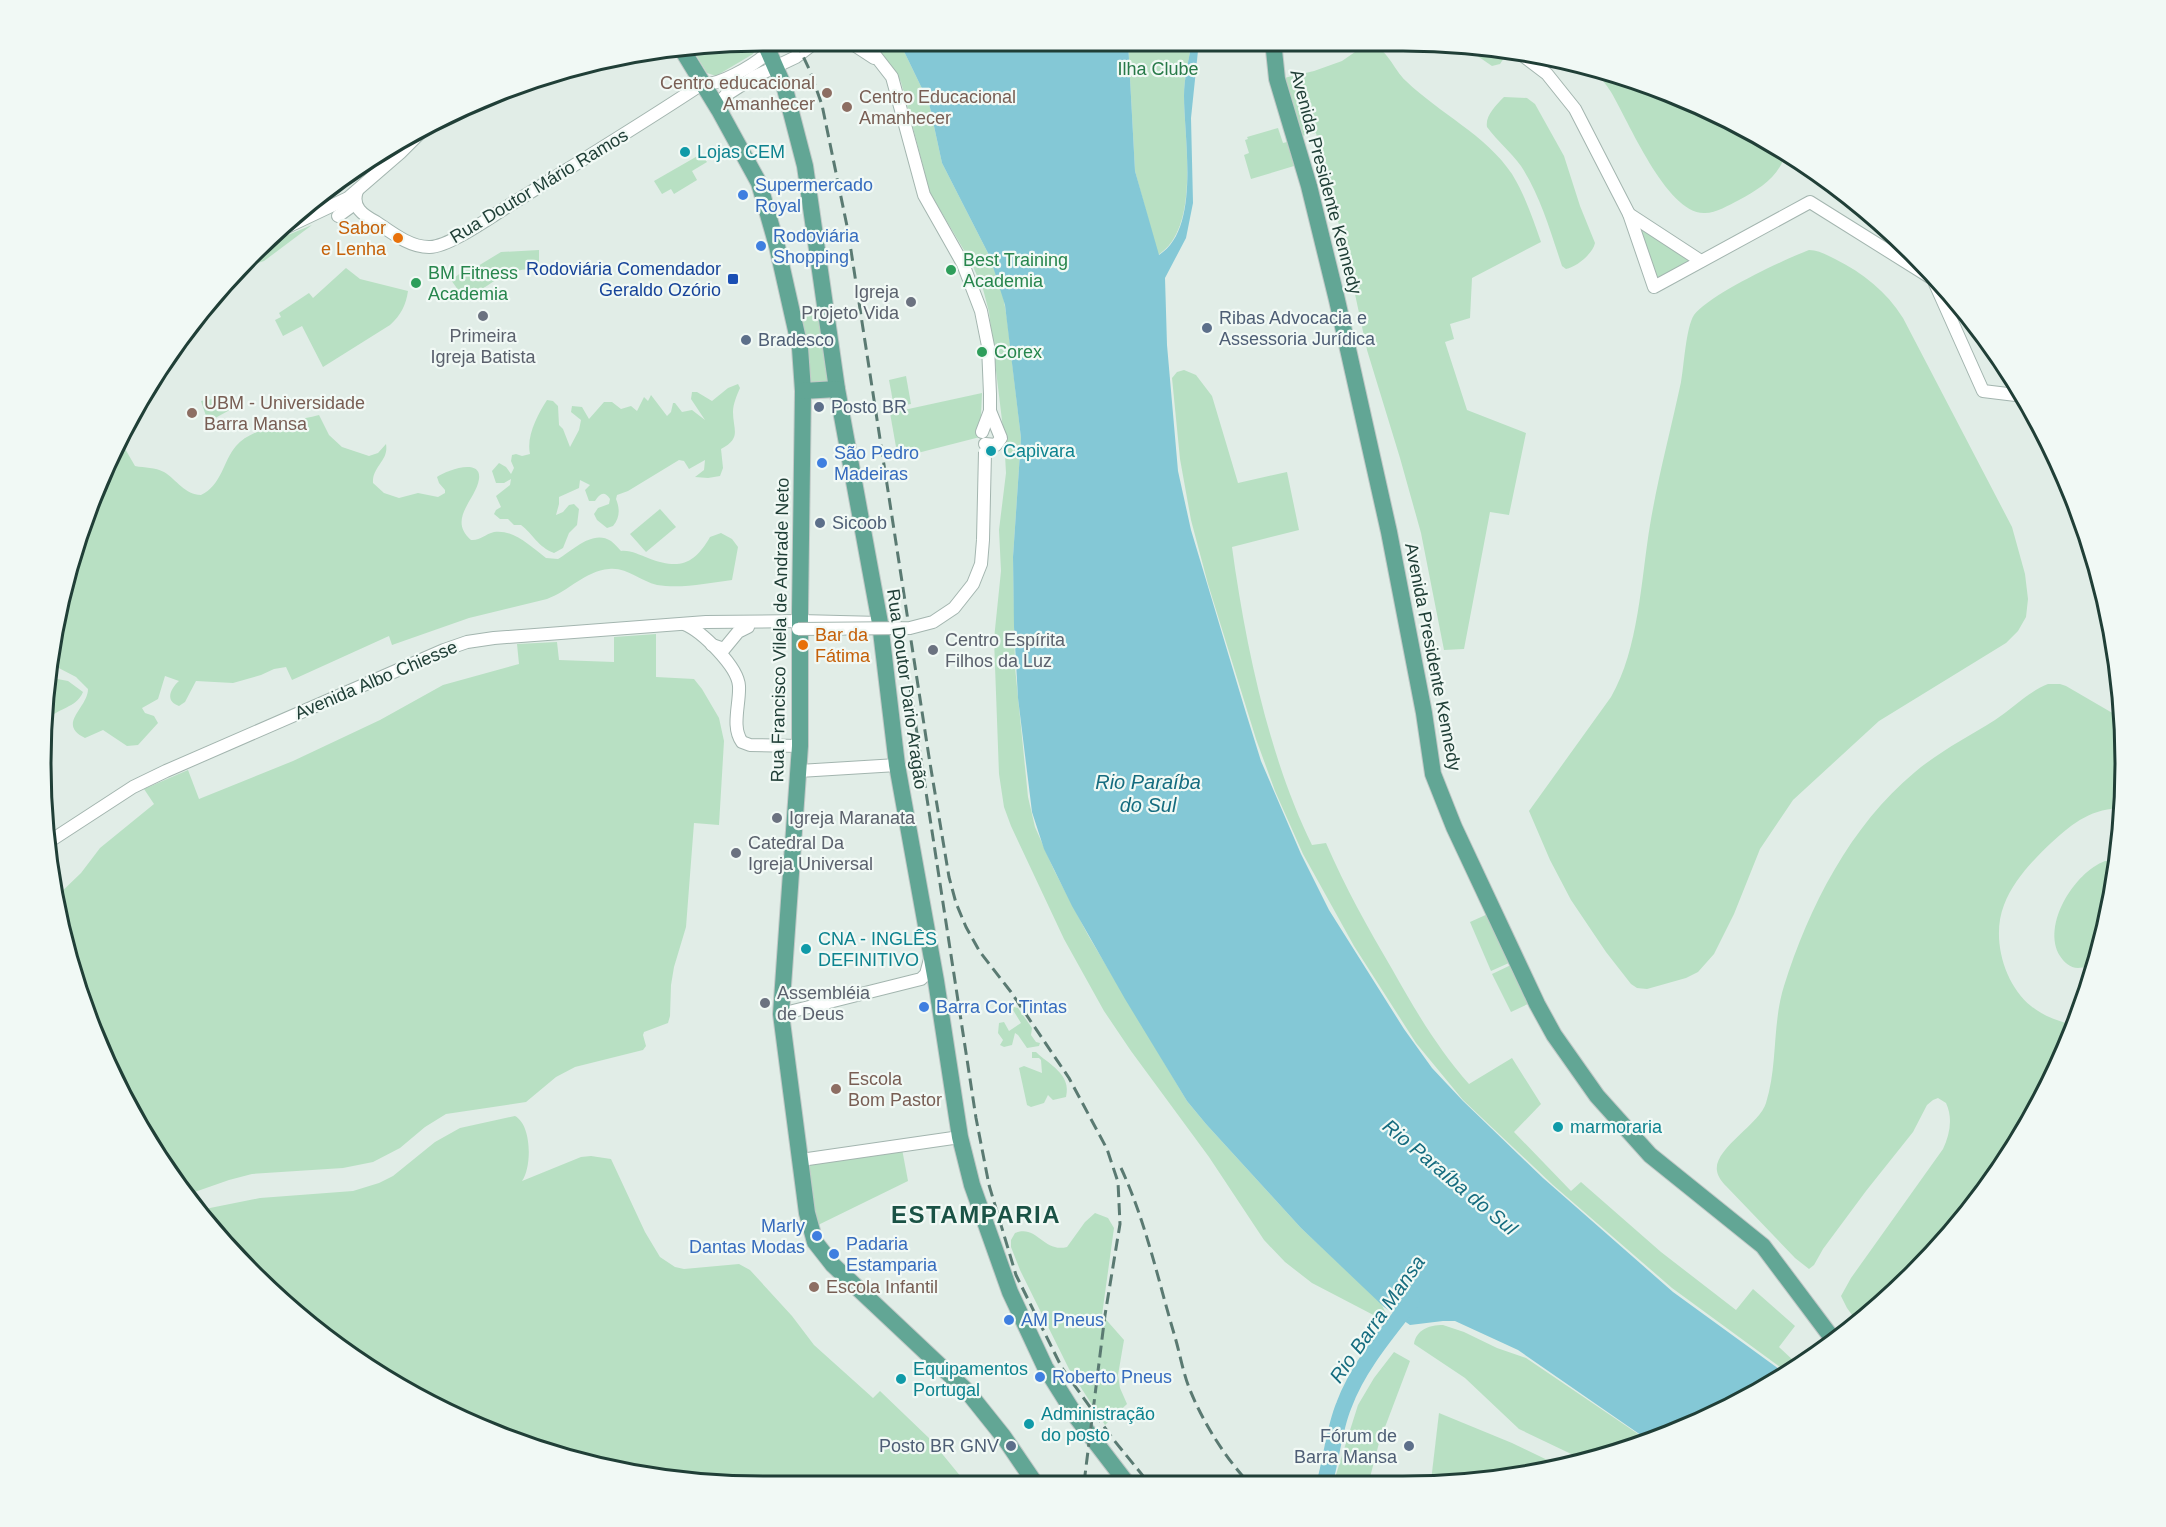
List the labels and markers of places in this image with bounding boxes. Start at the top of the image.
place label: Centro educacional Amanhecer [660,73,815,114]
marker: Centro educacional Amanhecer [820,86,834,100]
place label: Centro Educacional Amanhecer [859,87,1016,128]
marker: Centro Educacional Amanhecer [840,100,854,114]
place label: Lojas CEM [697,142,785,162]
marker: Lojas CEM [678,145,692,159]
place label: Supermercado Royal [755,175,873,216]
marker: Supermercado Royal [736,188,750,202]
place label: Sabor e Lenha [321,218,387,259]
place label: Rodoviária Shopping [773,226,860,267]
marker: Sabor e Lenha [391,231,405,245]
marker: Rodoviária Shopping [754,239,768,253]
place label: Best Training Academia [963,250,1068,291]
place label: Rodoviária Comendador Geraldo Ozório [526,259,721,300]
place label: BM Fitness Academia [428,263,518,304]
marker: Best Training Academia [944,263,958,277]
marker: Rodoviária Comendador Geraldo Ozório [726,272,740,286]
marker: BM Fitness Academia [409,276,423,290]
place label: Igreja Projeto Vida [801,282,900,323]
marker: Igreja Projeto Vida [904,295,918,309]
place label: Ribas Advocacia e Assessoria Jurídica [1219,308,1376,349]
marker: Primeira Igreja Batista [476,309,490,323]
marker: Ribas Advocacia e Assessoria Jurídica [1200,321,1214,335]
place label: Primeira Igreja Batista [430,326,537,367]
place label: Bradesco [758,330,834,350]
marker: Bradesco [739,333,753,347]
place label: Corex [994,342,1042,362]
marker: Corex [975,345,989,359]
place label: UBM - Universidade Barra Mansa [204,393,365,434]
place label: Posto BR [831,397,907,417]
marker: Posto BR [812,400,826,414]
marker: UBM - Universidade Barra Mansa [185,406,199,420]
place label: Capivara [1003,441,1076,461]
place label: São Pedro Madeiras [834,443,919,484]
marker: Capivara [984,444,998,458]
marker: São Pedro Madeiras [815,456,829,470]
place label: Sicoob [832,513,887,533]
marker: Sicoob [813,516,827,530]
place label: Bar da Fátima [815,625,871,666]
place label: Centro Espírita Filhos da Luz [945,630,1066,671]
marker: Bar da Fátima [796,638,810,652]
marker: Centro Espírita Filhos da Luz [926,643,940,657]
place label: Igreja Maranata [789,808,916,828]
marker: Igreja Maranata [770,811,784,825]
place label: Catedral Da Igreja Universal [748,833,873,874]
marker: Catedral Da Igreja Universal [729,846,743,860]
place label: CNA - INGLÊS DEFINITIVO [818,929,937,970]
marker: CNA - INGLÊS DEFINITIVO [799,942,813,956]
place label: Assembléia de Deus [777,983,871,1024]
marker: Assembléia de Deus [758,996,772,1010]
place label: Barra Cor Tintas [936,997,1067,1017]
marker: Barra Cor Tintas [917,1000,931,1014]
place label: Escola Bom Pastor [848,1069,942,1110]
marker: Escola Bom Pastor [829,1082,843,1096]
place label: marmoraria [1570,1117,1663,1137]
marker: marmoraria [1551,1120,1565,1134]
place label: Marly Dantas Modas [689,1216,805,1257]
marker: Marly Dantas Modas [810,1229,824,1243]
place label: Padaria Estamparia [846,1234,938,1275]
marker: Padaria Estamparia [827,1247,841,1261]
place label: Escola Infantil [826,1277,938,1297]
marker: Escola Infantil [807,1280,821,1294]
place label: AM Pneus [1021,1310,1104,1330]
marker: AM Pneus [1002,1313,1016,1327]
place label: Equipamentos Portugal [913,1359,1028,1400]
place label: Roberto Pneus [1052,1367,1172,1387]
marker: Roberto Pneus [1033,1370,1047,1384]
marker: Equipamentos Portugal [894,1372,908,1386]
place label: Administração do posto [1041,1404,1155,1445]
marker: Administração do posto [1022,1417,1036,1431]
place label: Fórum de Barra Mansa [1294,1426,1398,1467]
place label: Posto BR GNV [879,1436,999,1456]
marker: Posto BR GNV [1004,1439,1018,1453]
marker: Fórum de Barra Mansa [1402,1439,1416,1453]

